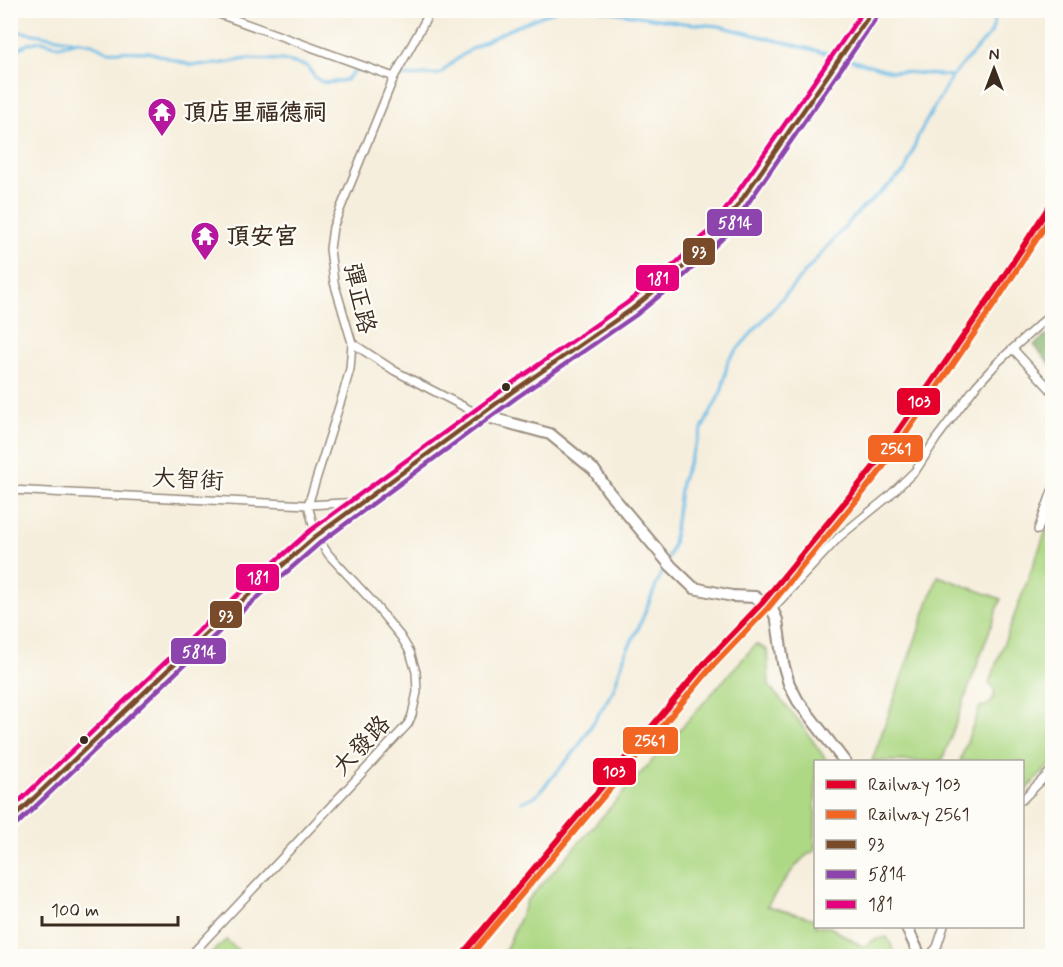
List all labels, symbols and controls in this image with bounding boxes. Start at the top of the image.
north arrow [964,39,1024,99]
text: N [989,45,999,66]
temple icon: 頂店里福德祠 [146,96,178,138]
place label: 頂店里福德祠 [183,98,327,129]
line badge: 5814 [706,208,763,237]
text: 5814 [718,213,753,234]
temple icon: 頂安宮 [189,220,221,262]
place label: 頂安宮 [226,222,298,253]
line badge: 93 [682,237,716,266]
text: 93 [692,242,707,263]
street label: 彈正路 [335,260,382,337]
line badge: 181 [635,264,680,292]
text: 181 [647,269,669,290]
unlabelled marker [500,381,512,393]
line badge: 103 [896,387,941,416]
text: 103 [908,392,931,413]
line badge: 2561 [867,434,924,463]
text: 2561 [880,439,912,460]
street label: 大智街 [151,463,225,498]
line badge: 181 [235,563,280,592]
text: 181 [247,568,269,589]
line badge: 93 [209,600,243,629]
text: 93 [219,606,234,627]
line badge: 5814 [170,637,227,665]
text: 5814 [182,642,217,663]
street label: 大發路 [326,709,398,783]
line badge: 2561 [622,726,679,755]
text: 2561 [634,731,666,752]
unlabelled marker [78,734,90,746]
line badge: 103 [592,757,637,786]
legend [814,760,1024,928]
text: 103 [603,762,626,783]
text: Railway 103 [868,773,960,797]
text: Railway 2561 [868,803,970,827]
text: 93 [868,833,885,857]
text: 5814 [868,863,906,887]
scale bar [42,889,178,927]
text: 181 [868,893,893,917]
text: 100 m [51,899,99,923]

